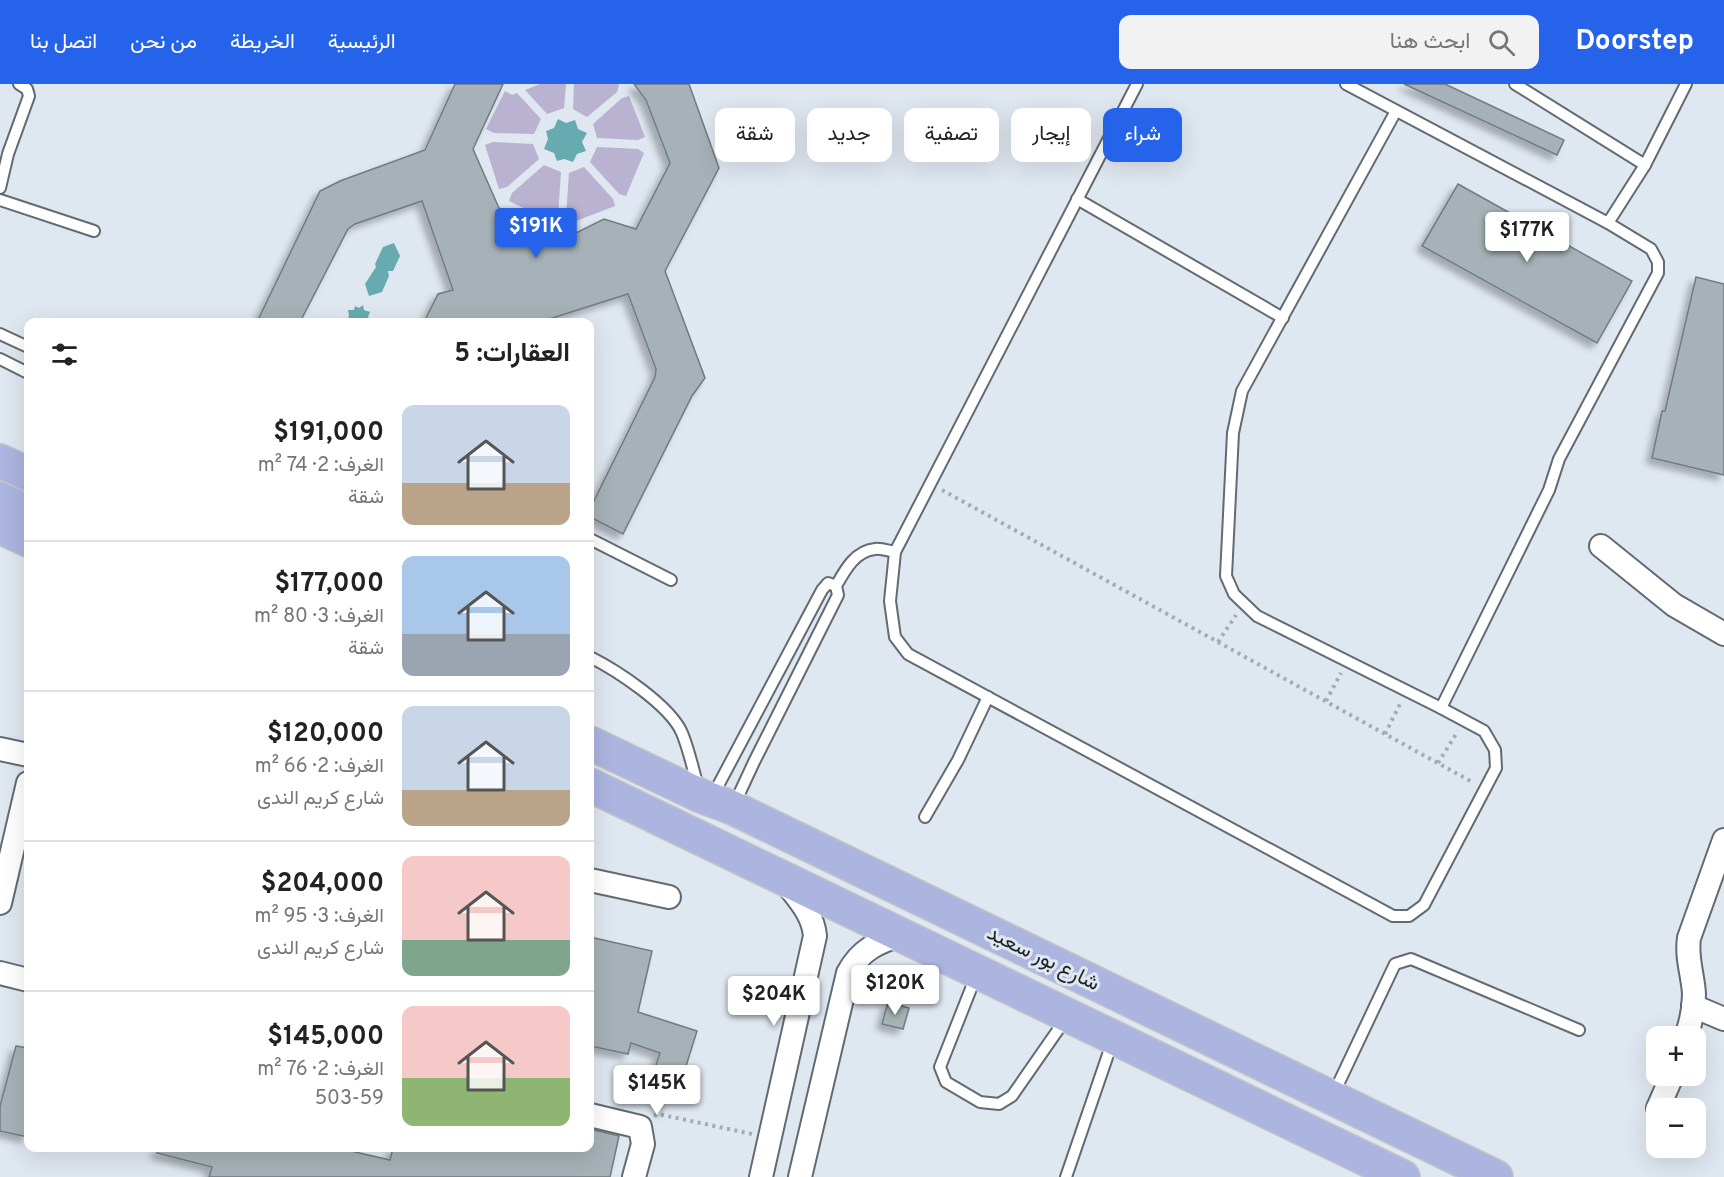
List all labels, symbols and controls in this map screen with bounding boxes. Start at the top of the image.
search box [1119,15,1539,69]
text: Doorstep [1575,24,1694,60]
icon: search [1485,26,1518,59]
text: اتصل بنا [30,29,97,56]
text: من نحن [130,29,197,56]
text: الخريطة [230,29,295,56]
text: الرئيسية [328,29,396,56]
text: ابحث هنا [1390,29,1470,56]
chip: شقة [715,108,795,162]
chip: جديد [807,108,892,162]
chip: تصفية [904,108,999,162]
chip: إيجار [1011,108,1091,162]
chip: شراء [1103,108,1182,162]
pin: $191K [494,208,578,259]
pin: $177K [1485,212,1569,263]
text: $191K [509,214,563,240]
text: $177K [1499,218,1555,244]
icon: filters [48,338,81,371]
text: العقارات: 5 [454,338,570,371]
text: $191,000 [273,417,384,450]
icon: home [450,429,522,501]
text: الغرف: 2 · 74 m² [258,453,384,479]
text: شقة [348,485,384,511]
text: $177,000 [274,568,384,601]
icon: home [450,580,522,652]
text: الغرف: 3 · 80 m² [254,604,384,630]
text: شقة [348,636,384,662]
text: $120,000 [267,718,384,751]
icon: home [450,730,522,802]
text: الغرف: 2 · 66 m² [255,754,384,780]
text: شارع كريم الندى [257,786,384,812]
text: $204,000 [261,868,384,901]
icon: home [450,880,522,952]
text: الغرف: 3 · 95 m² [255,904,384,930]
street label: شارع بور سعيد [982,920,1104,998]
text: شارع كريم الندى [257,936,384,962]
pin: $120K [853,965,937,1016]
text: $120K [865,971,925,997]
pin: $204K [732,976,816,1027]
text: $204K [742,982,806,1008]
text: $145,000 [267,1021,384,1054]
map controls [1646,1026,1706,1158]
button: + [1646,1026,1706,1086]
icon: home [450,1030,522,1102]
text: الغرف: 2 · 76 m² [257,1057,384,1083]
pin: $145K [615,1065,699,1116]
text: $145K [627,1071,687,1097]
text: 503-59 [315,1086,384,1112]
button: − [1646,1098,1706,1158]

